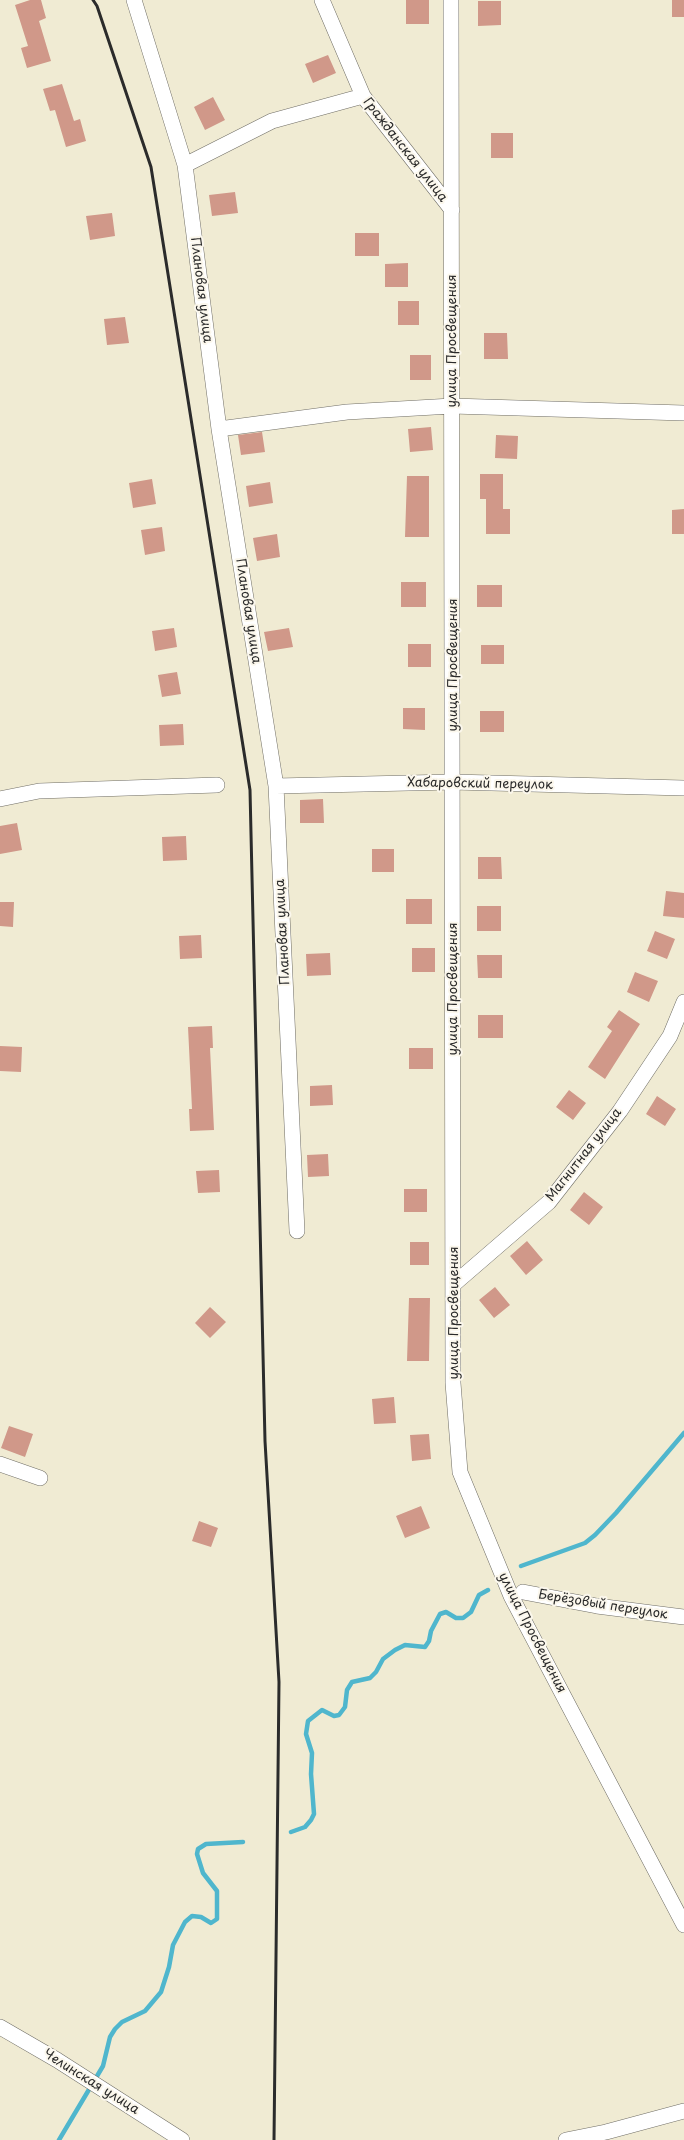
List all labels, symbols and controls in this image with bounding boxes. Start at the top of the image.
street label: Гражданская улица [359,95,451,205]
street label: Плановая улица [187,236,215,344]
street label: улица Просвещения [444,274,460,408]
street label: Плановая улица [232,557,264,665]
street label: улица Просвещения [445,598,461,732]
street label: Хабаровский переулок [407,775,553,793]
street label: Плановая улица [272,879,294,985]
street label: улица Просвещения [445,922,461,1056]
street label: Магнитная улица [543,1105,625,1205]
street label: улица Просвещения [446,1246,462,1380]
street label: улица Просвещения [495,1570,569,1696]
street label: Берёзовый переулок [537,1587,669,1623]
street label: Челинская улица [40,2046,142,2118]

